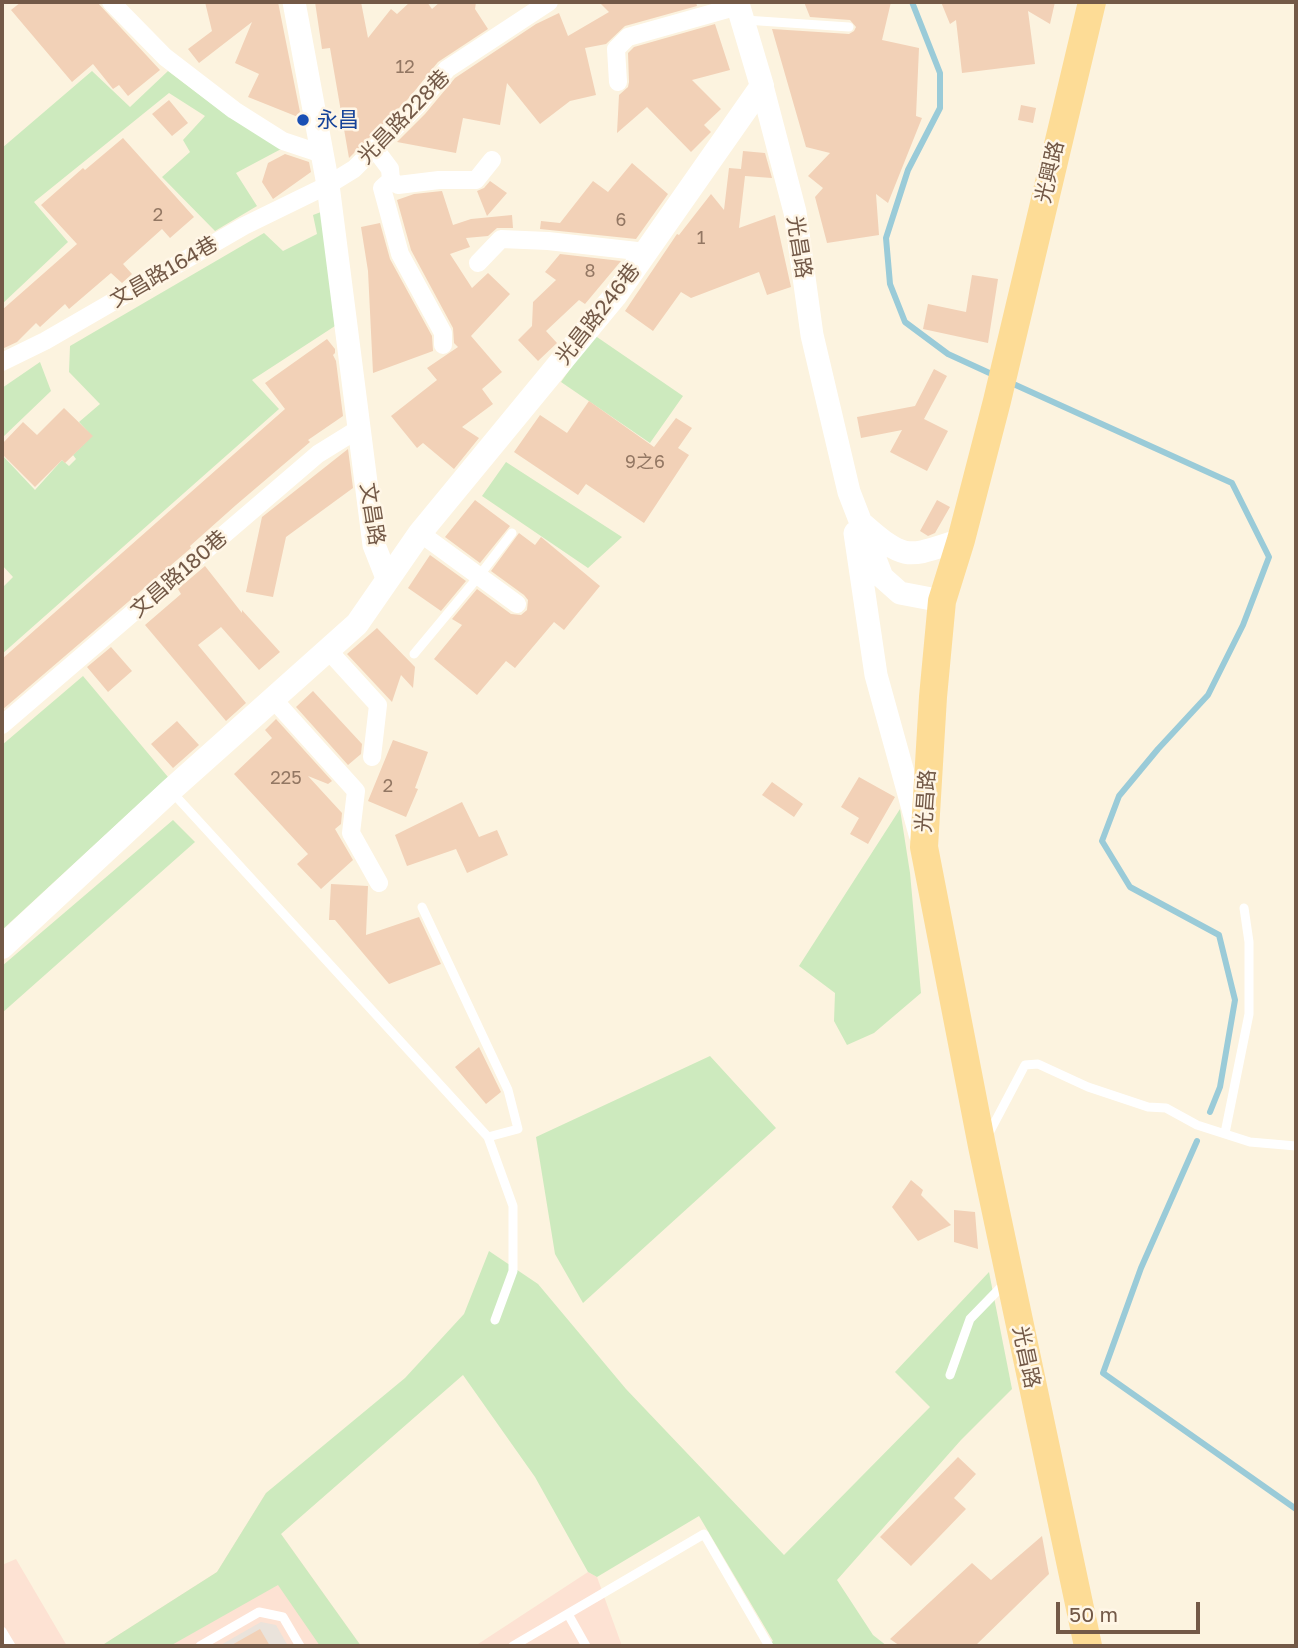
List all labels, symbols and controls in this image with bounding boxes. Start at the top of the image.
house number: 12 [395,56,415,78]
street label: 光昌路228巷 [353,65,455,169]
place label: 永昌 [317,107,359,133]
marker: 永昌 [295,112,311,128]
street label: 光興路 [1031,138,1069,206]
house number: 2 [153,204,163,226]
house number: 6 [616,209,626,231]
street label: 光昌路 [782,214,816,280]
house number: 1 [697,227,705,249]
street label: 文昌路164巷 [106,231,222,313]
street label: 光昌路246巷 [551,258,645,370]
house number: 8 [585,260,595,282]
house number: 9之6 [625,451,665,473]
street label: 文昌路 [355,481,389,547]
street label: 文昌路180巷 [125,525,233,623]
house number: 225 [270,767,302,789]
street label: 光昌路 [911,769,941,833]
house number: 2 [383,775,393,797]
street label: 光昌路 [1007,1324,1045,1390]
scale bar [1060,1588,1204,1632]
text: 50 m [1069,1601,1118,1627]

